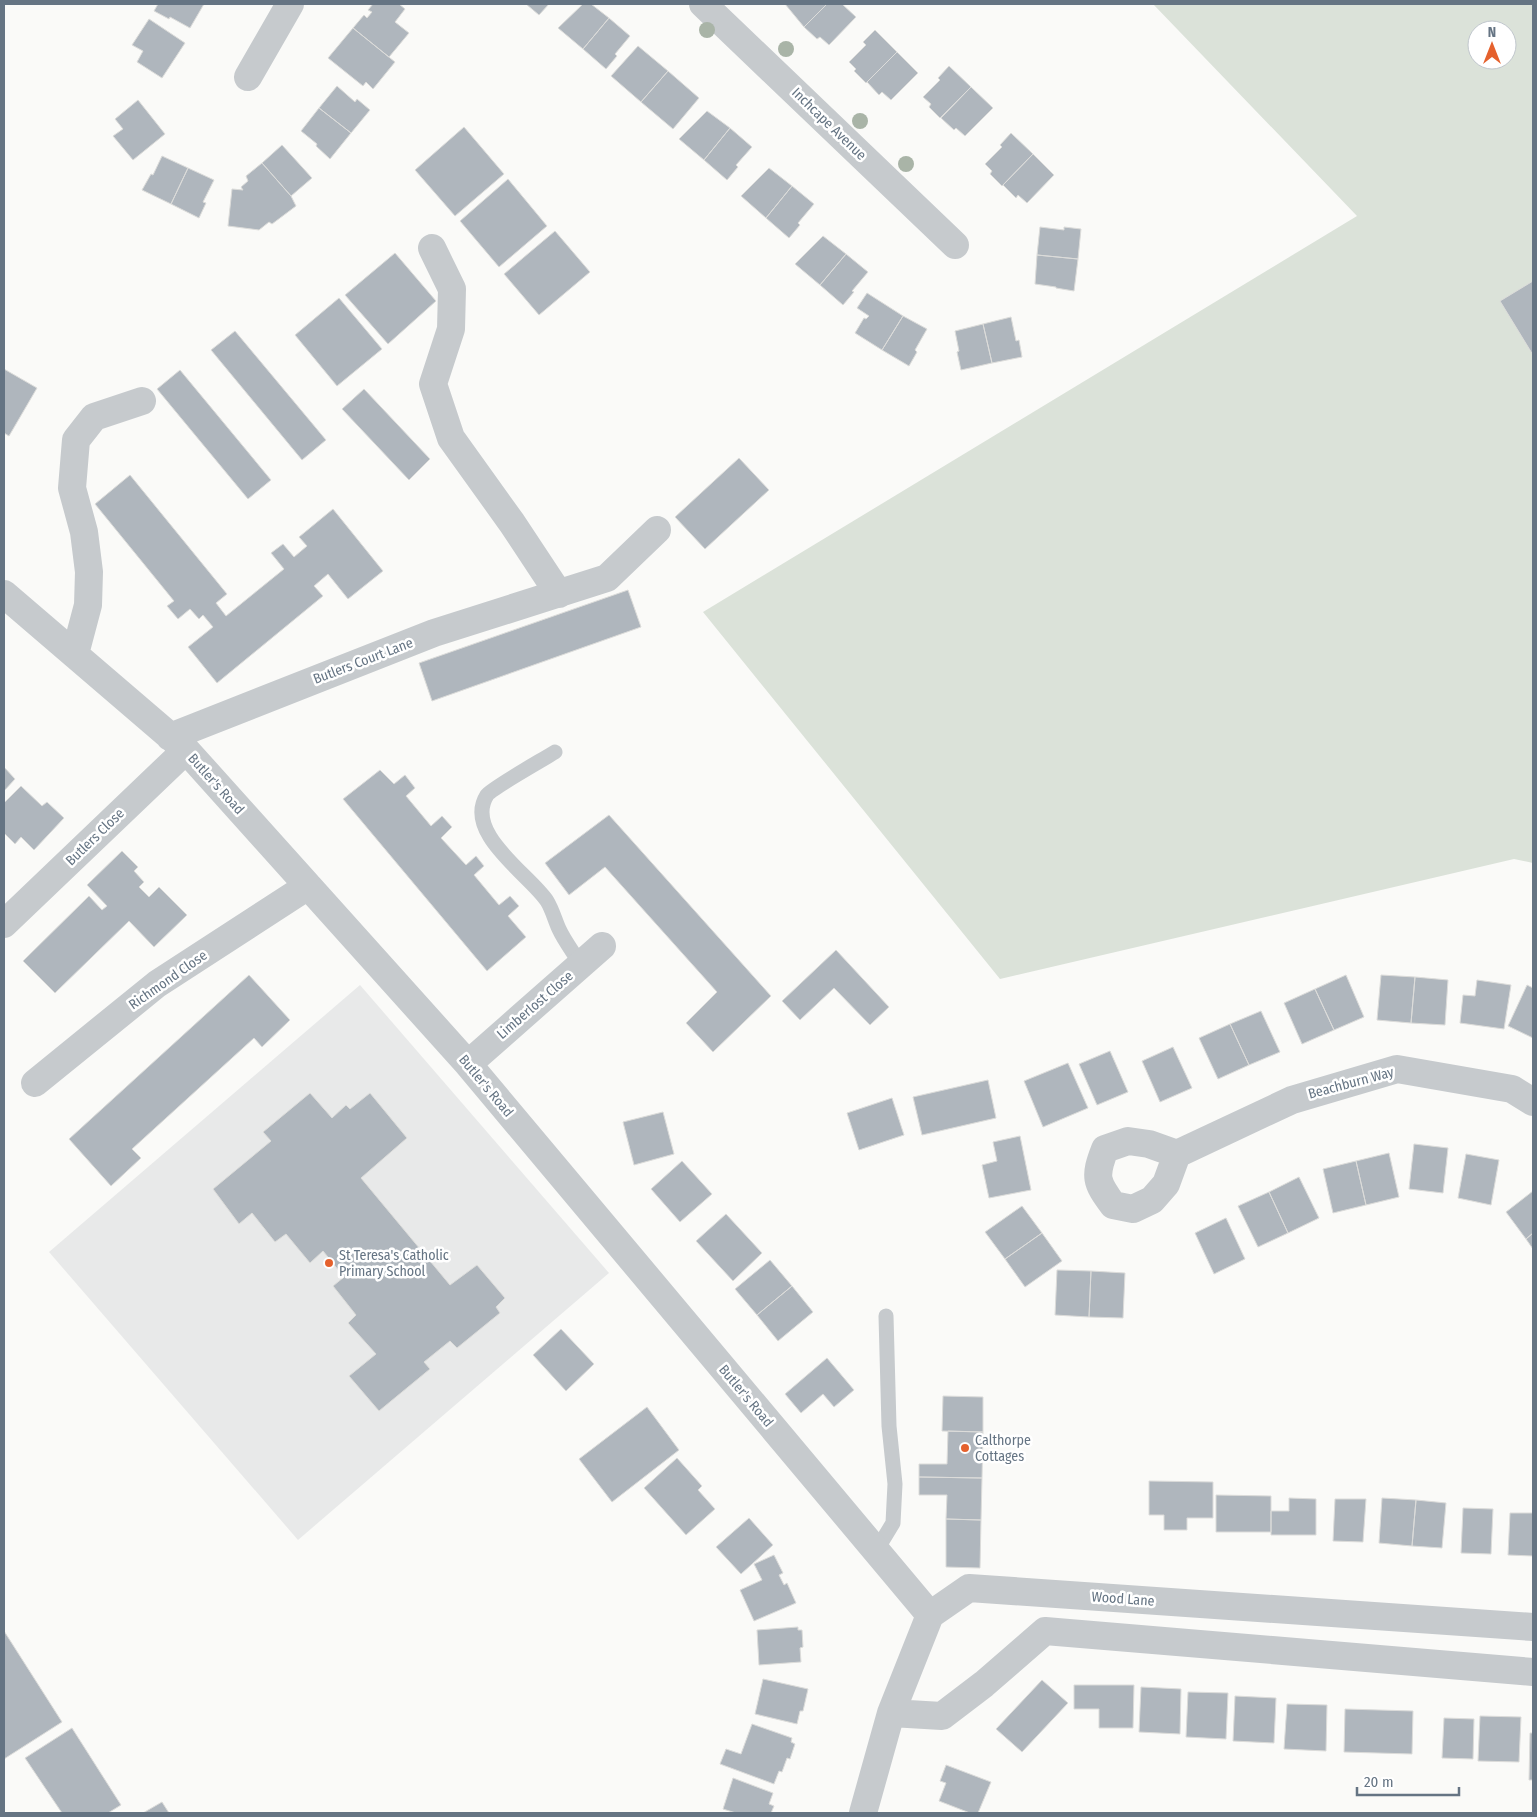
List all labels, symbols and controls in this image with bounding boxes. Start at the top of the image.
north arrow [1467,20,1517,70]
text: N [1488,24,1496,41]
street label: Inchcape Avenue [788,84,870,164]
street label: Butlers Court Lane [311,634,415,688]
street label: Butler's Road [184,750,248,818]
street label: Butlers Close [62,805,128,869]
street label: Richmond Close [126,947,210,1013]
street label: Limberlost Close [493,967,577,1043]
street label: Butler's Road [455,1051,517,1121]
street label: Beachburn Way [1306,1063,1396,1103]
place label: St Teresa's Catholic Primary School [339,1247,449,1280]
marker: St Teresa's Catholic Primary School [323,1257,335,1269]
street label: Butler's Road [715,1361,777,1431]
place label: Calthorpe Cottages [975,1432,1031,1465]
marker: Calthorpe Cottages [959,1442,971,1454]
street label: Wood Lane [1091,1588,1155,1610]
scale bar [1357,1764,1460,1796]
text: 20 m [1364,1773,1394,1791]

